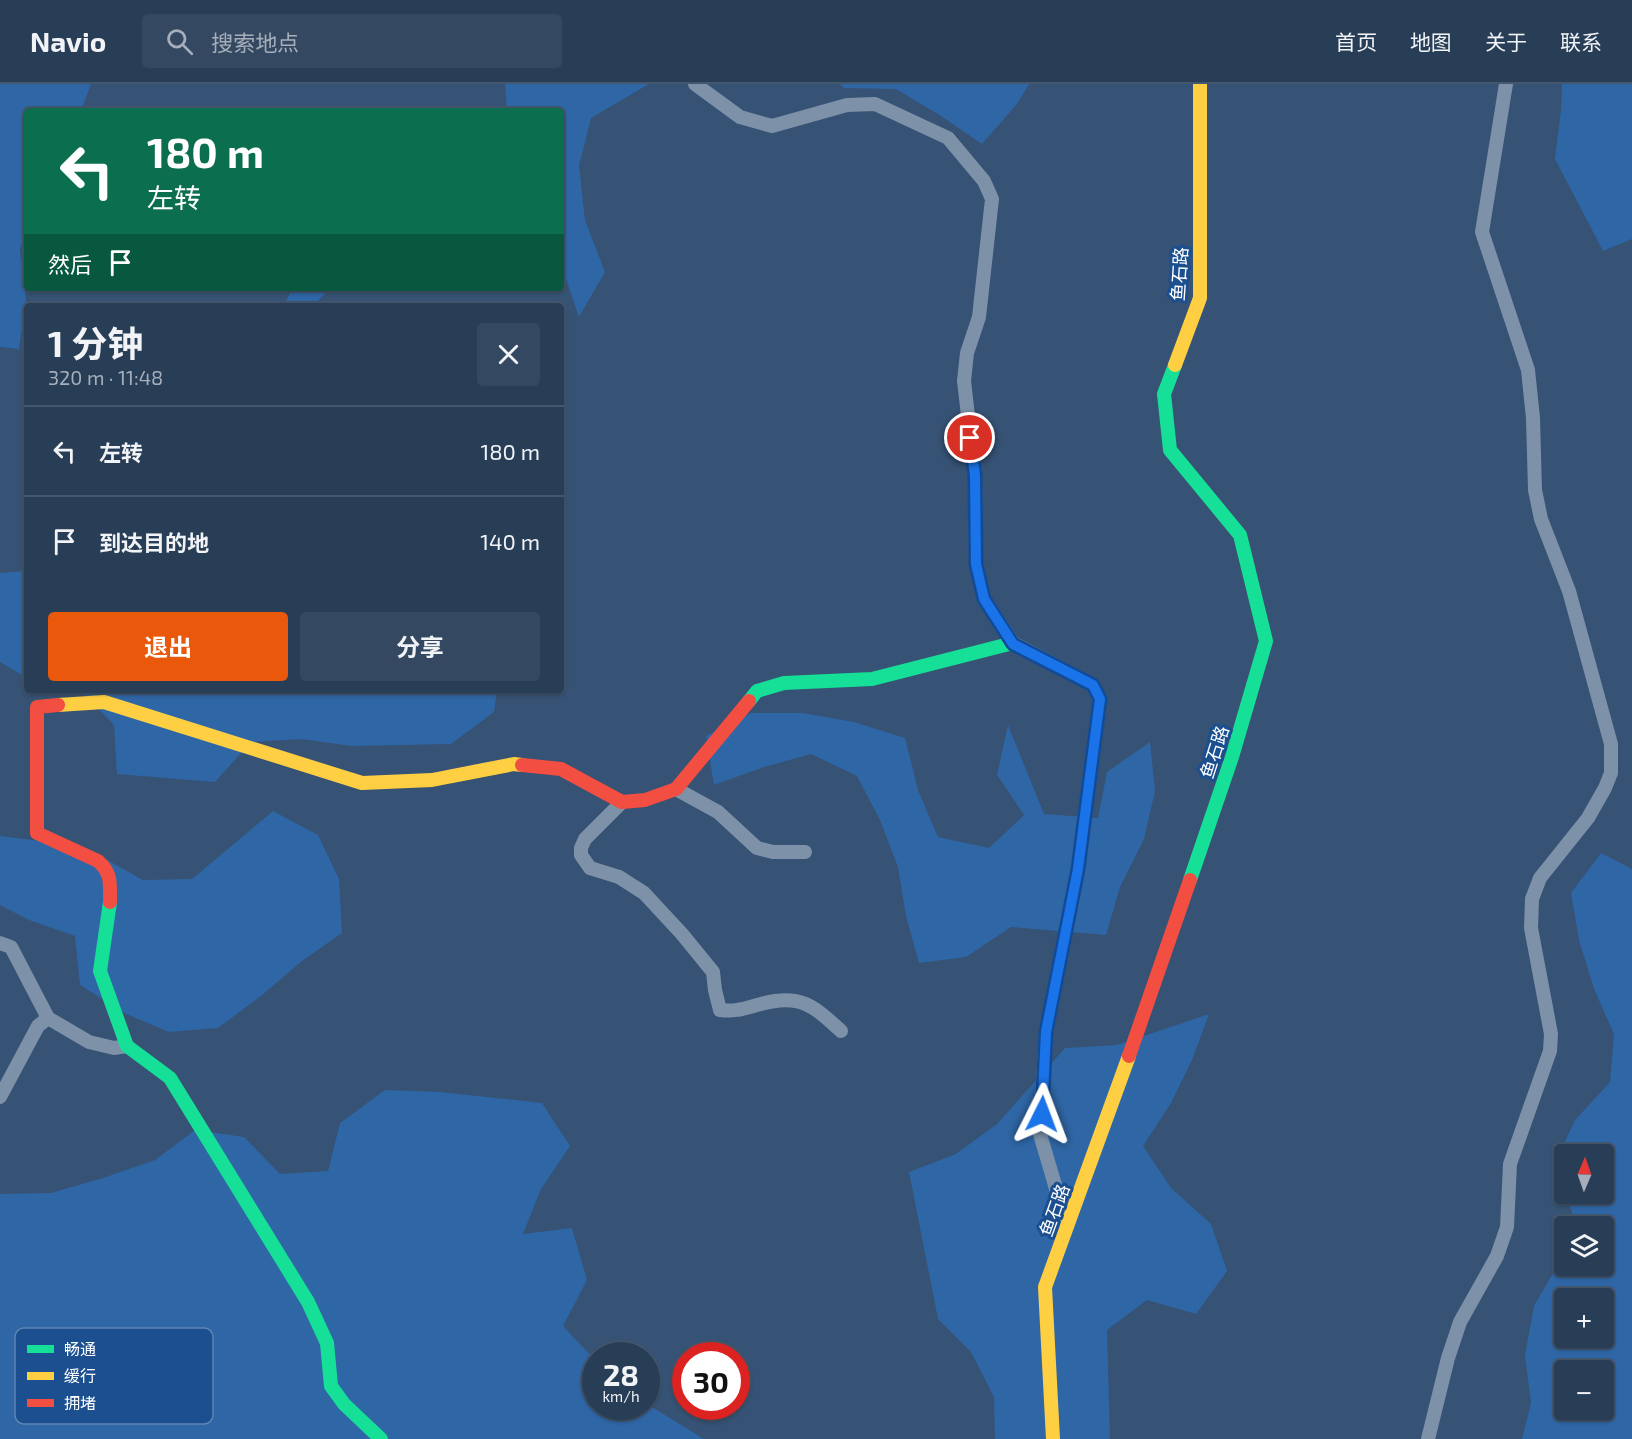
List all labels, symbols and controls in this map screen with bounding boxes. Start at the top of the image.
search box [142,14,562,68]
text: Navio [30,24,106,58]
icon: search [163,25,196,58]
text: 搜索地点 [211,29,299,55]
text: 首页 [1335,29,1377,54]
text: 地图 [1410,29,1452,54]
text: 关于 [1485,29,1527,54]
text: 联系 [1560,29,1602,54]
text: 180 m [147,126,264,176]
icon: left [48,132,126,210]
text: 左转 [147,181,201,213]
icon: arrive [104,246,137,279]
street label: 鱼石路 [1166,246,1192,302]
text: 然后 [48,251,92,277]
text: 1 分钟 [48,321,143,364]
button: close [477,323,540,386]
text: 320 m · 11:48 [48,365,163,389]
pin [944,412,995,463]
icon: arrive [953,421,986,454]
icon: left [48,435,81,468]
text: 180 m [480,438,540,464]
text: 左转 [99,439,143,465]
icon: arrive [48,525,81,558]
text: 140 m [480,528,540,554]
text: 到达目的地 [99,529,209,555]
button: 退出 [48,612,288,681]
button: 分享 [300,612,540,681]
street label: 鱼石路 [1195,723,1233,781]
position arrow [1010,1082,1074,1146]
north arrow [1554,1144,1614,1204]
map controls [1554,1144,1614,1420]
street label: 鱼石路 [1034,1181,1074,1239]
button: layers [1554,1216,1614,1276]
button: + [1554,1288,1614,1348]
legend [15,1328,213,1424]
text: 畅通 [64,1339,96,1358]
speed limit sign: 30 [672,1342,750,1420]
text: 28 [603,1356,639,1392]
button: − [1554,1360,1614,1420]
text: 缓行 [64,1366,96,1385]
text: km/h [602,1387,640,1405]
text: 拥堵 [64,1393,96,1412]

